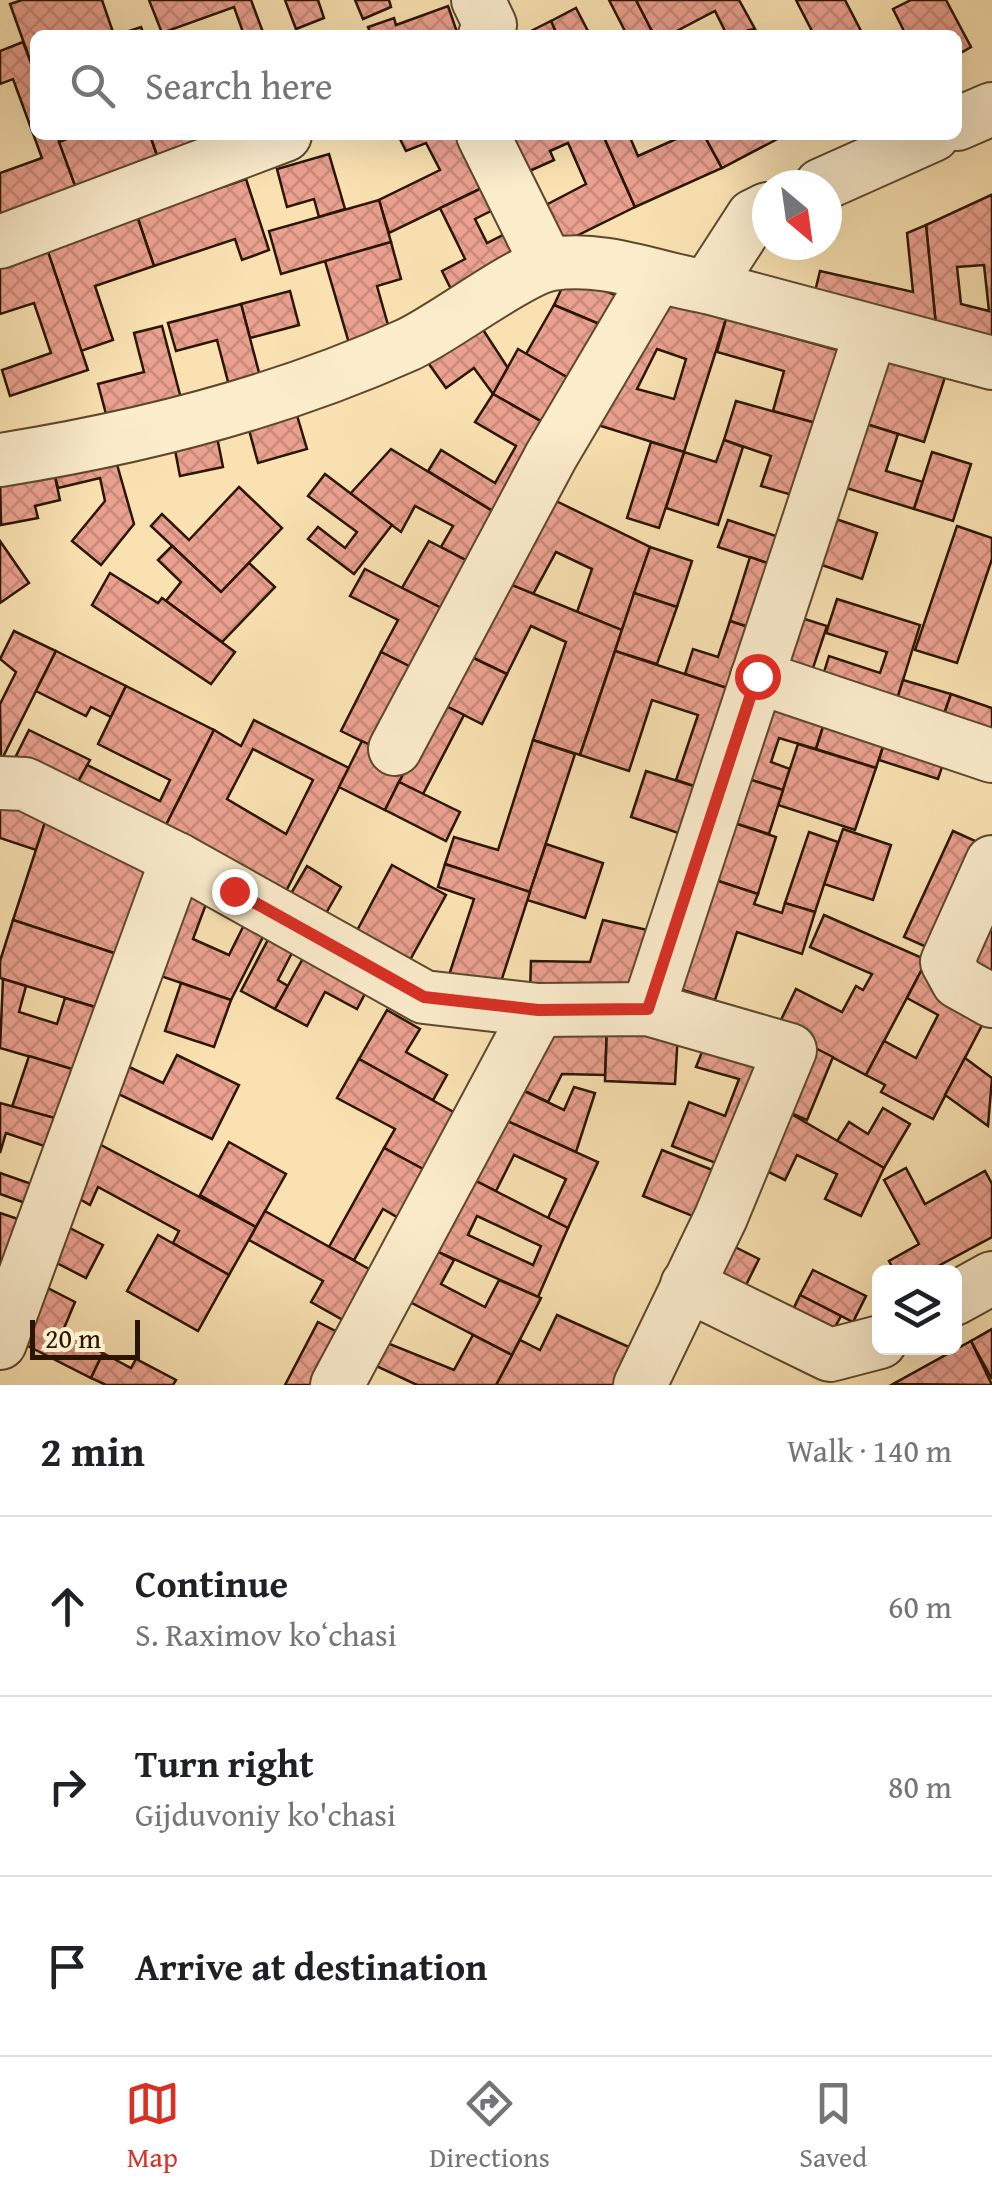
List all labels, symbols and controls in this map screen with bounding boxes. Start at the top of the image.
search box [30,30,962,140]
text: Search here [145,57,333,113]
icon: search [65,58,120,113]
north arrow [752,170,842,260]
route start [735,654,781,700]
route end [212,869,258,915]
map controls [872,1265,962,1355]
button: layers [872,1265,962,1355]
scale bar [30,1315,140,1360]
text: 20 m [45,1317,101,1358]
text: 2 min [40,1420,145,1481]
text: Walk · 140 m [787,1427,952,1474]
text: Continue [135,1555,288,1611]
icon: ahead [40,1579,95,1634]
text: 60 m [888,1583,952,1630]
text: S. Raximov koʻchasi [135,1611,397,1658]
text: Turn right [135,1735,314,1791]
icon: right [40,1759,95,1814]
text: 80 m [888,1763,952,1810]
text: Gijduvoniy ko'chasi [135,1791,396,1838]
text: Arrive at destination [135,1938,488,1994]
icon: arrive [40,1939,95,1994]
tab: Map [125,2076,180,2177]
tab: Directions [429,2076,550,2177]
tab: Saved [799,2076,867,2177]

